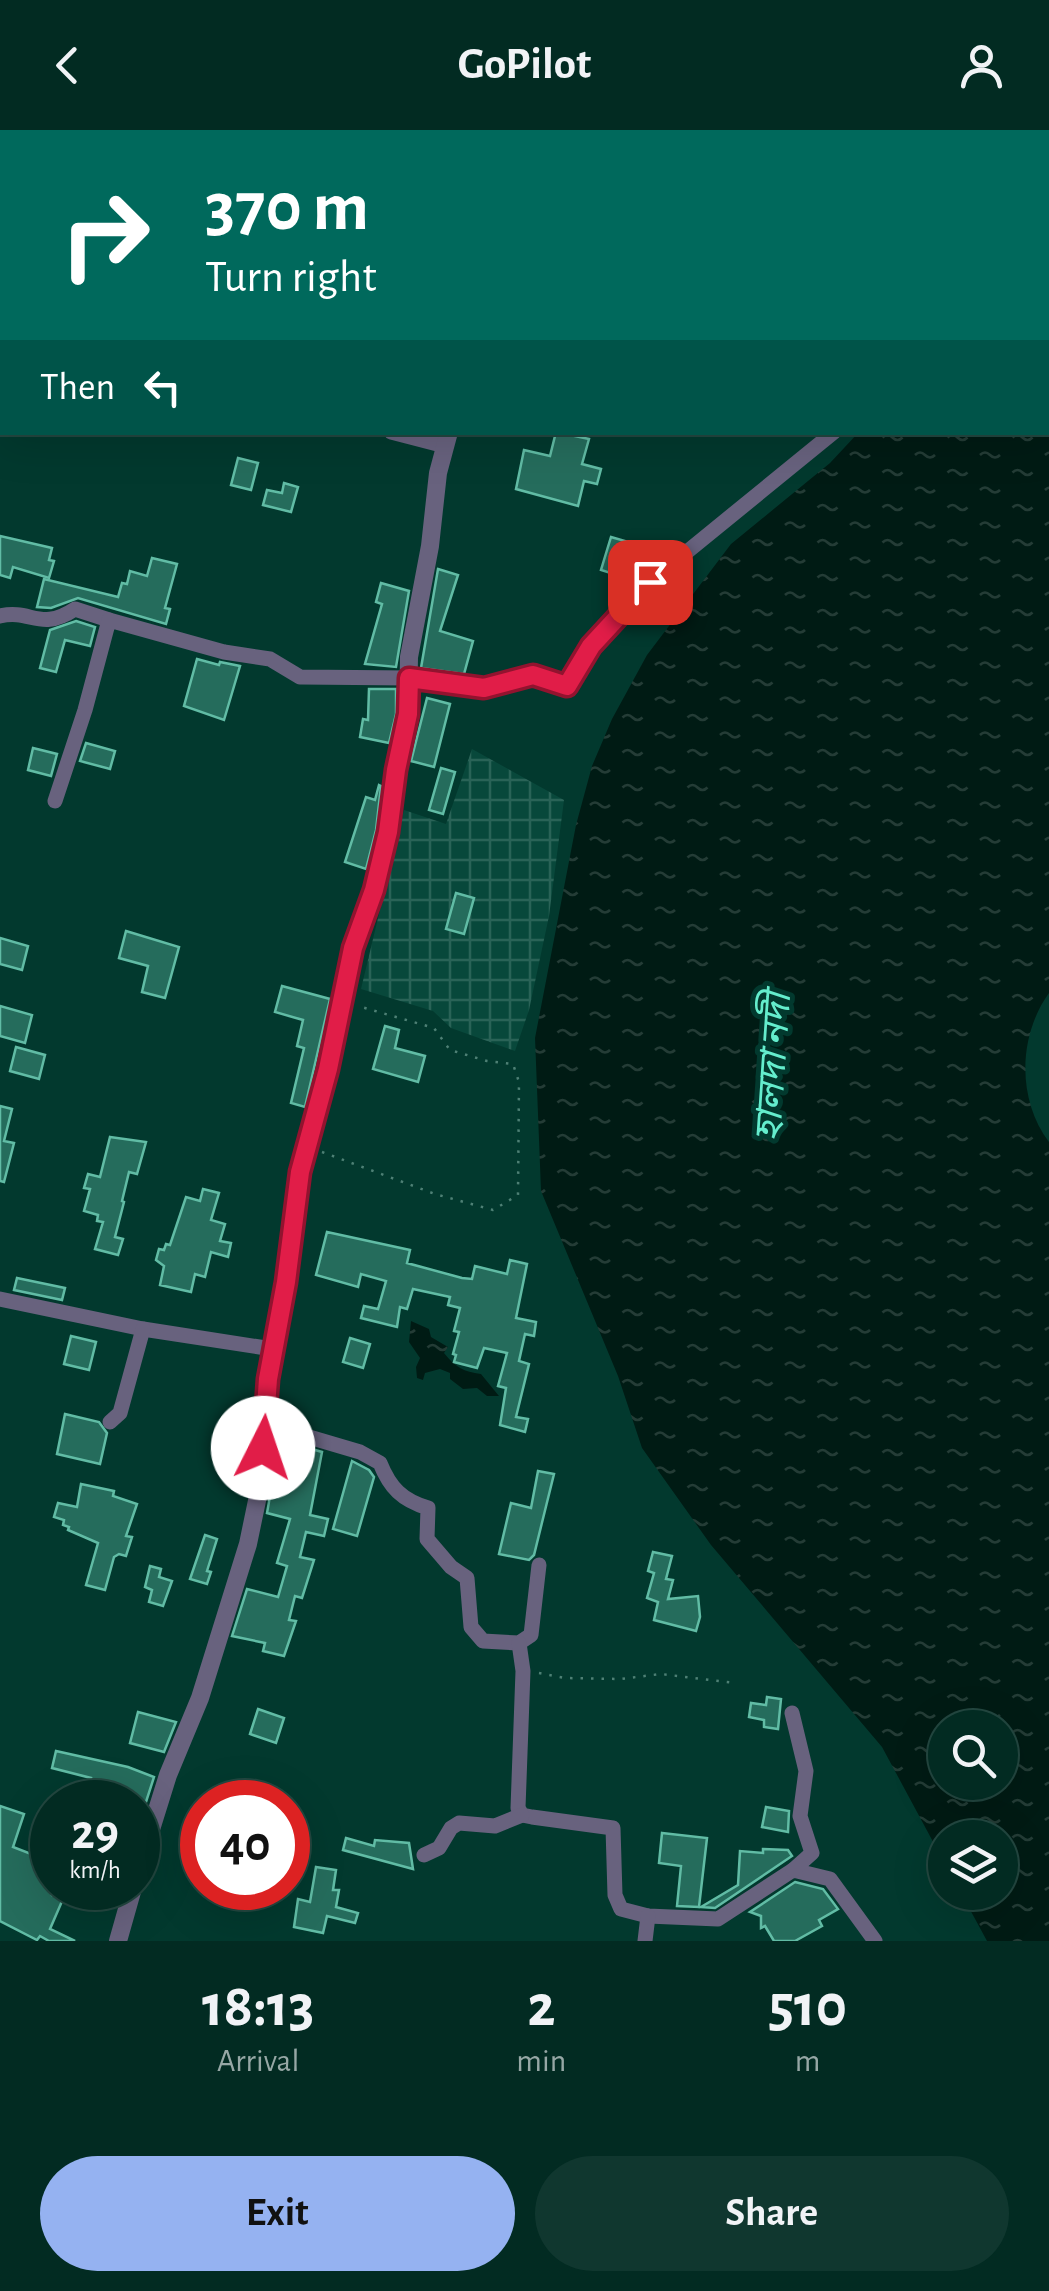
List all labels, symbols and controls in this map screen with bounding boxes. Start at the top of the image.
icon: back [40,38,95,93]
icon: person [954,38,1009,93]
text: GoPilot [458,42,591,87]
icon: right [40,170,170,300]
text: 370 m [205,173,369,243]
text: Turn right [205,255,377,300]
icon: left [135,360,190,415]
text: Then [40,369,115,407]
pin [608,540,693,625]
icon: arrive [623,555,678,610]
water label: হালদা নদী [745,984,799,1143]
position arrow [211,1396,315,1500]
map controls [928,1710,1018,1910]
button: search [928,1710,1018,1800]
speed limit sign: 40 [180,1780,310,1910]
text: 29 [71,1808,119,1858]
button: layers [928,1820,1018,1910]
text: km/h [69,1858,121,1883]
text: 18:13 [202,1977,314,2037]
text: 2 [527,1977,555,2037]
text: 510 [768,1977,847,2037]
text: Arrival [217,2045,299,2077]
text: min [516,2045,566,2077]
text: m [795,2045,820,2077]
button: Exit [40,2156,515,2271]
button: Share [535,2156,1009,2271]

